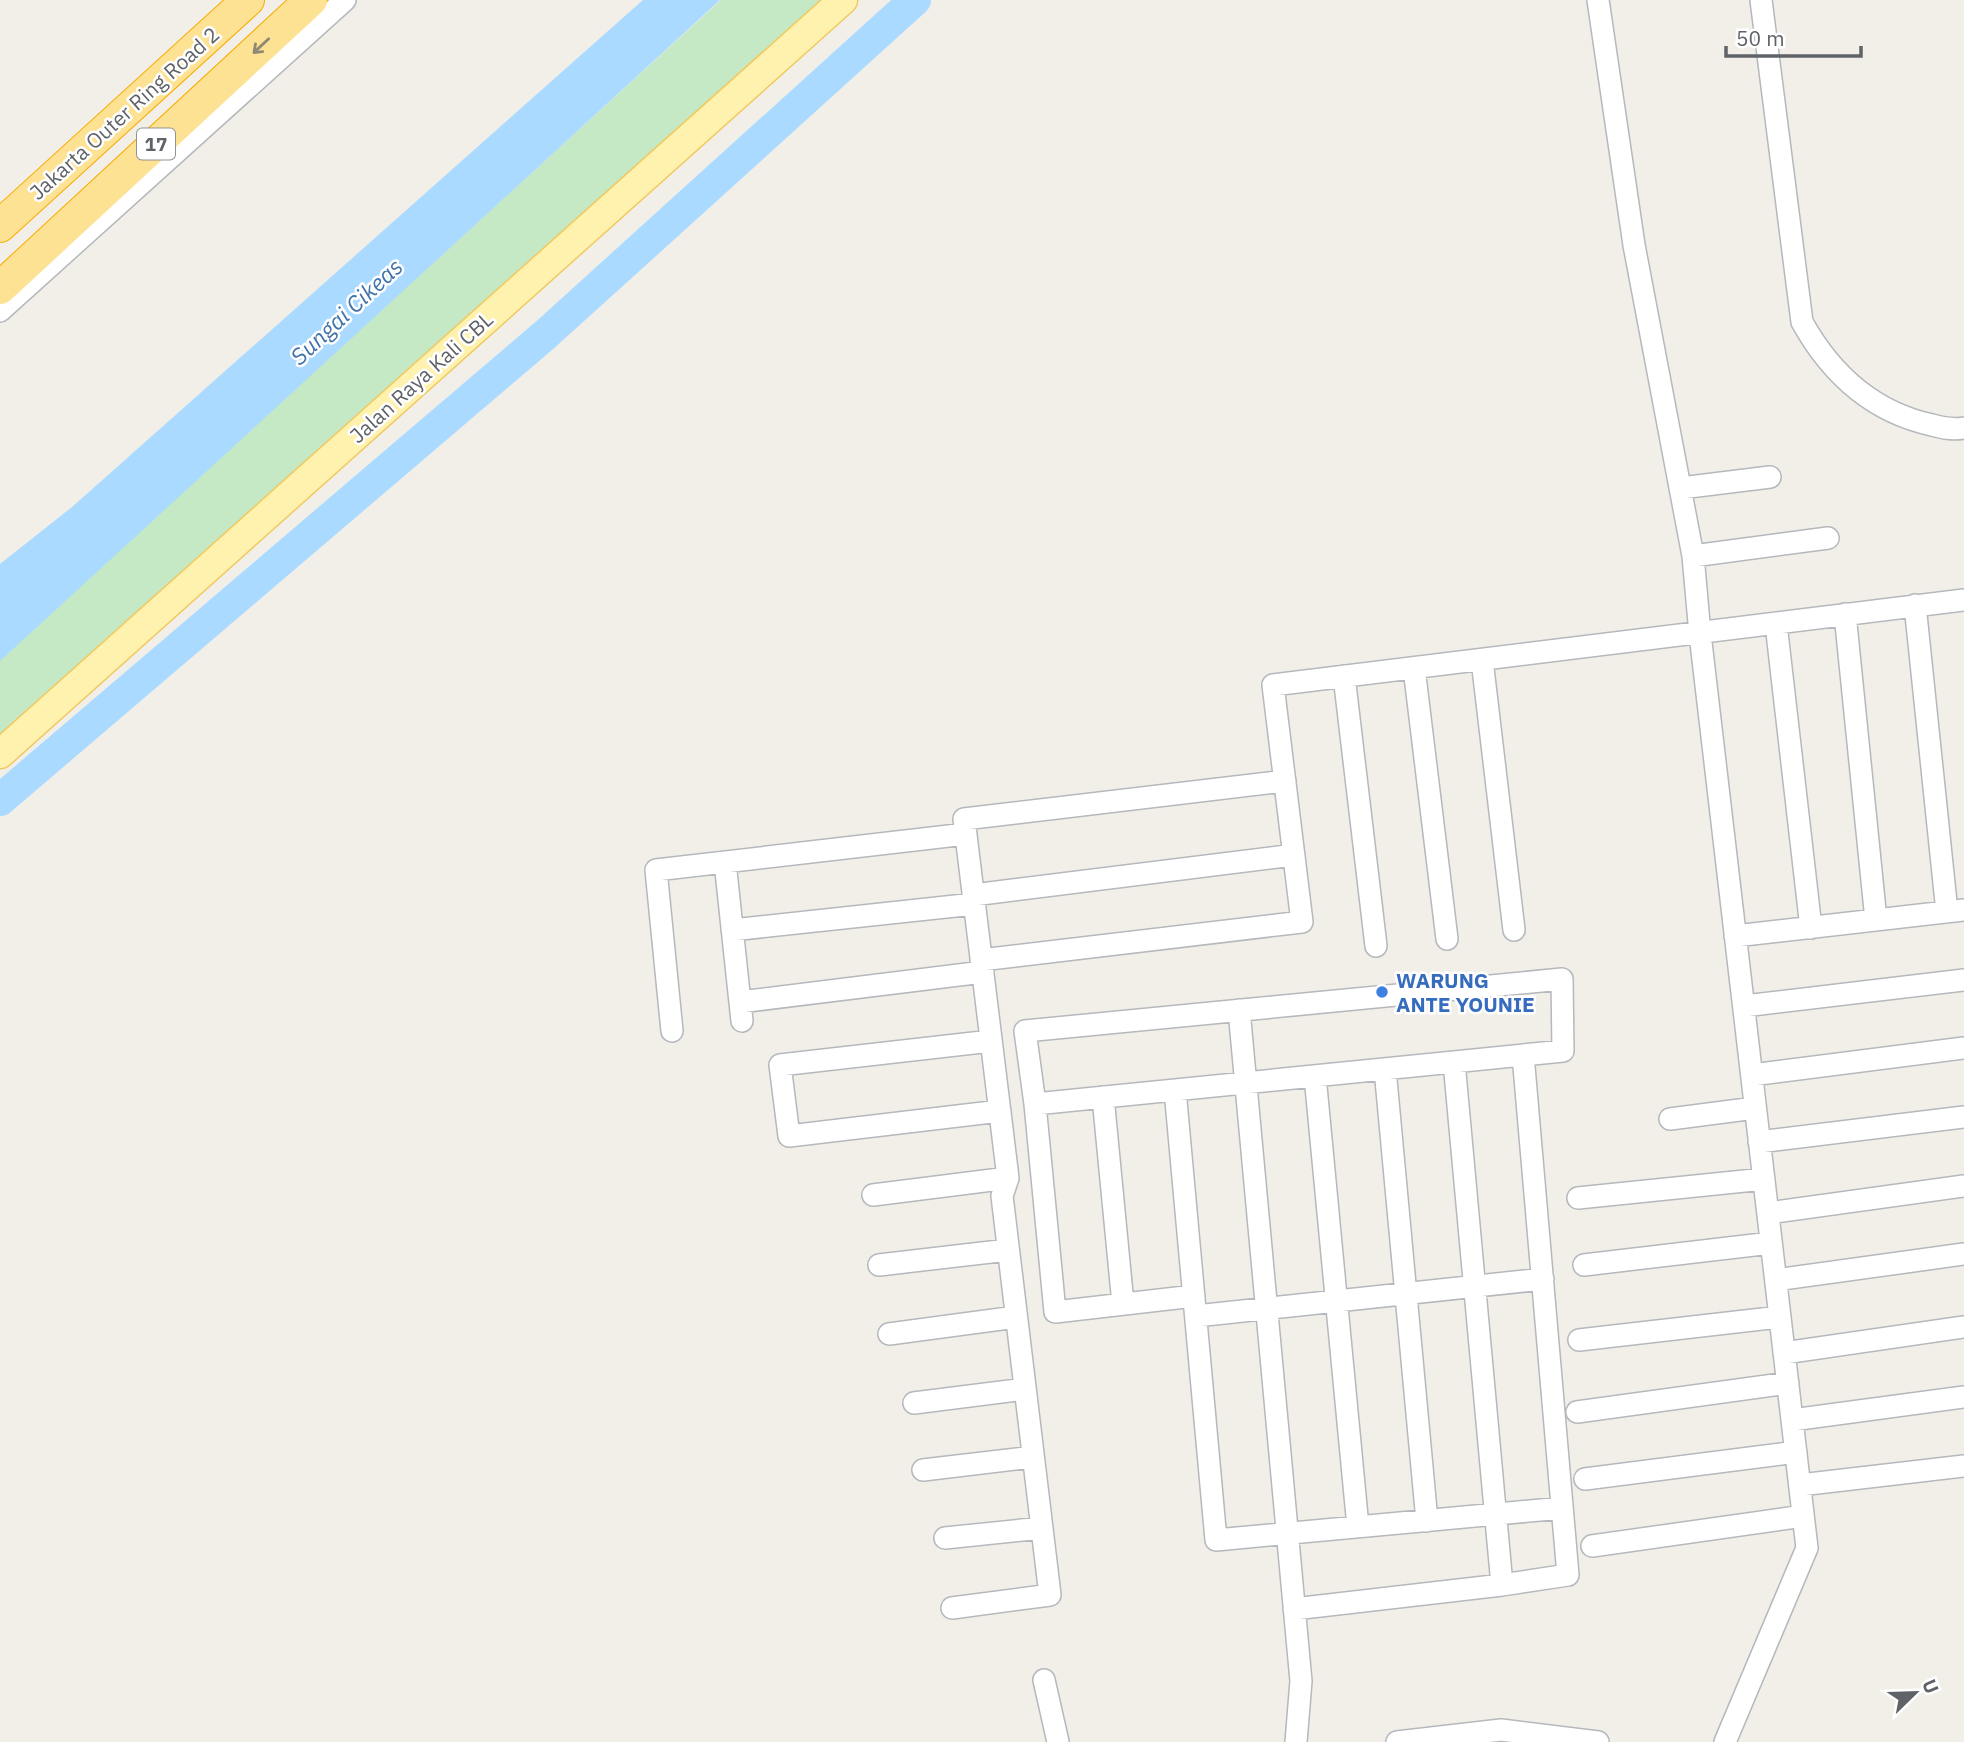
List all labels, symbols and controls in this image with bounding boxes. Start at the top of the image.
scale bar [1726,14,1861,58]
street label: Jakarta Outer Ring Road 2 [23,20,225,206]
text: 50 m [1736,24,1785,52]
one-way arrow [253,38,270,55]
road number: 17 [137,128,175,160]
water label: Sungai Cikeas [283,251,409,371]
street label: Jalan Raya Kali CBL [343,305,499,449]
place label: WARUNG ANTE YOUNIE [1396,966,1535,1018]
marker: WARUNG ANTE YOUNIE [1374,984,1390,1000]
north arrow [1880,1658,1950,1728]
text: U [1917,1676,1944,1697]

